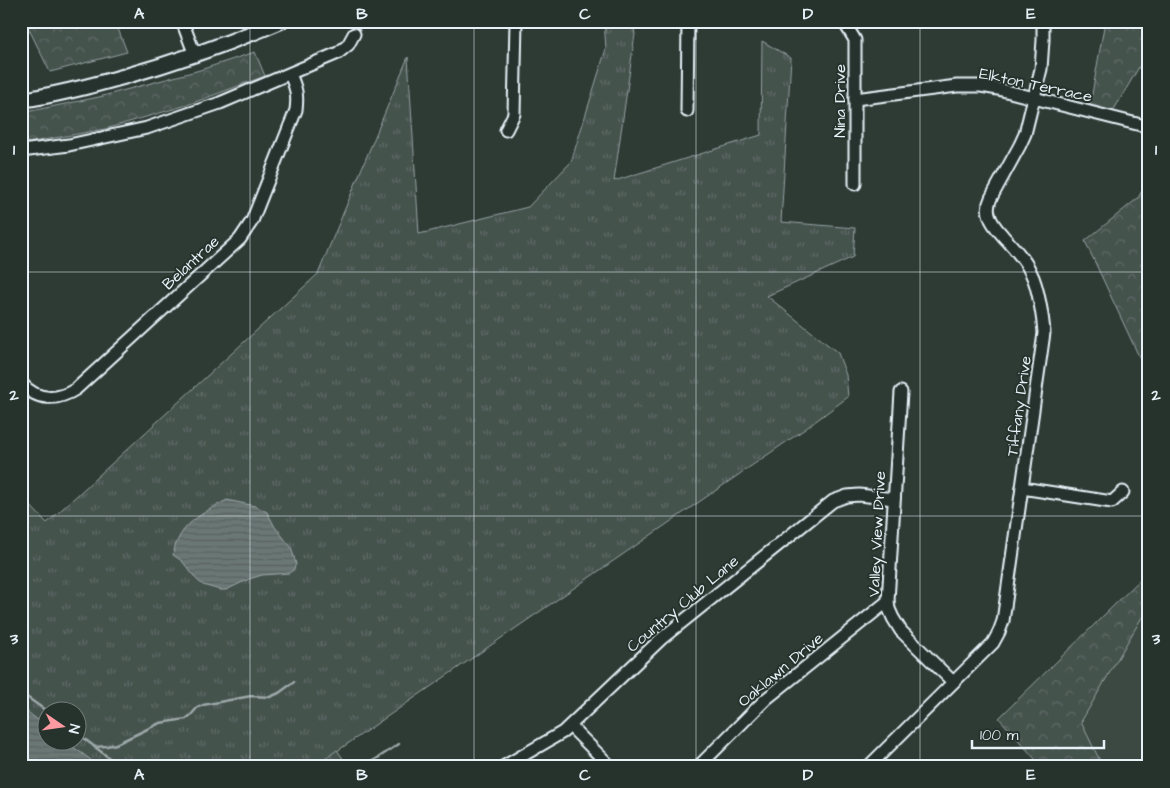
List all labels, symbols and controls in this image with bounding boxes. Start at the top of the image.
text: A [134,3,145,25]
text: B [356,3,368,25]
text: C [579,3,591,25]
text: D [803,3,814,25]
text: E [1026,3,1036,25]
street label: Elkton Terrace [977,62,1095,108]
street label: Nina Drive [829,64,851,138]
text: 1 [13,139,16,161]
text: 1 [1155,139,1158,161]
street label: Belantrae [157,230,224,295]
street label: Tiffany Drive [1001,354,1038,458]
text: 2 [8,384,19,406]
text: 2 [1150,384,1161,406]
street label: Valley View Drive [863,470,892,598]
street label: Country Club Lane [622,550,744,658]
street label: Oaklawn Drive [733,627,828,712]
text: 3 [9,628,19,650]
text: 3 [1151,628,1161,650]
north arrow [38,700,88,750]
scale bar [972,718,1105,750]
text: N [63,722,84,735]
text: 100 m [980,725,1019,746]
text: A [134,764,145,786]
text: B [356,764,368,786]
text: C [579,764,591,786]
text: D [803,764,814,786]
text: E [1026,764,1036,786]

